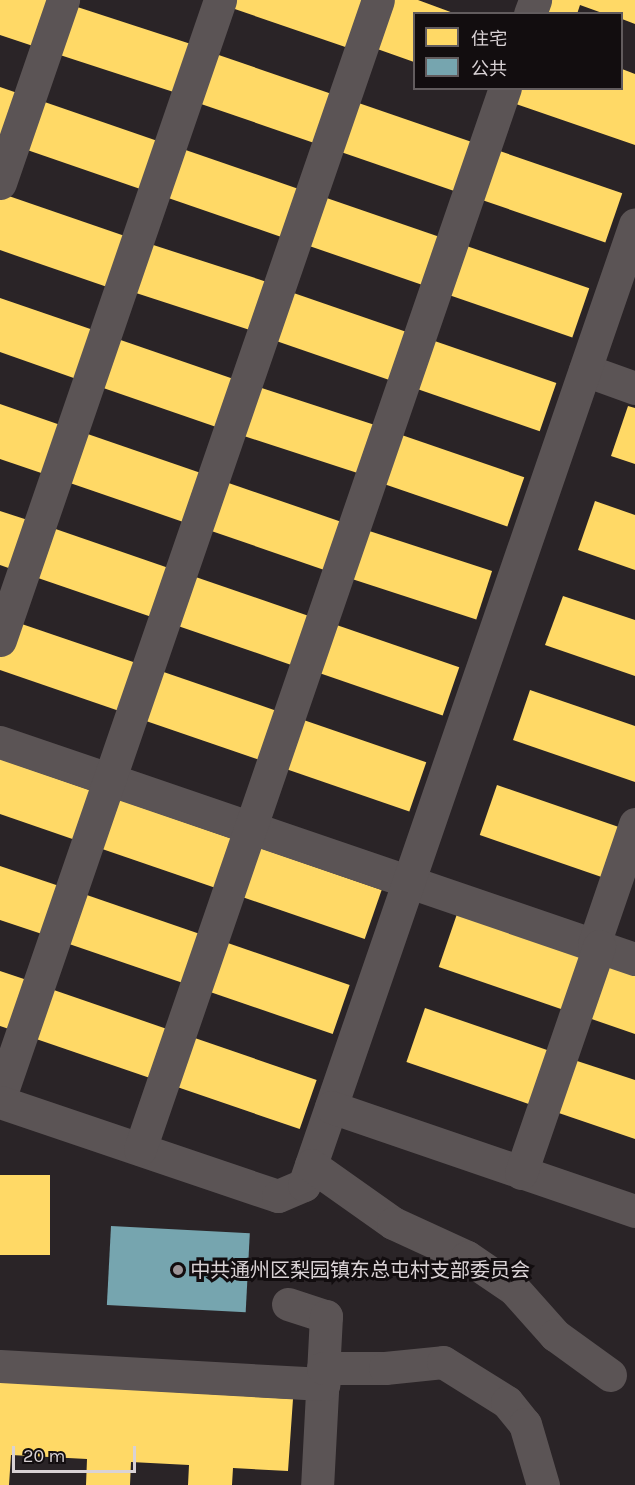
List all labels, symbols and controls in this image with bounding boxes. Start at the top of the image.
legend [413,12,623,90]
text: 住宅 [471,28,507,50]
text: 公共 [471,58,507,80]
place label: 中共通州区梨园镇东总屯村支部委员会 [190,1258,530,1282]
marker: 中共通州区梨园镇东总屯村支部委员会 [171,1263,185,1277]
scale bar [15,1434,140,1472]
text: 20 m [23,1445,65,1467]

